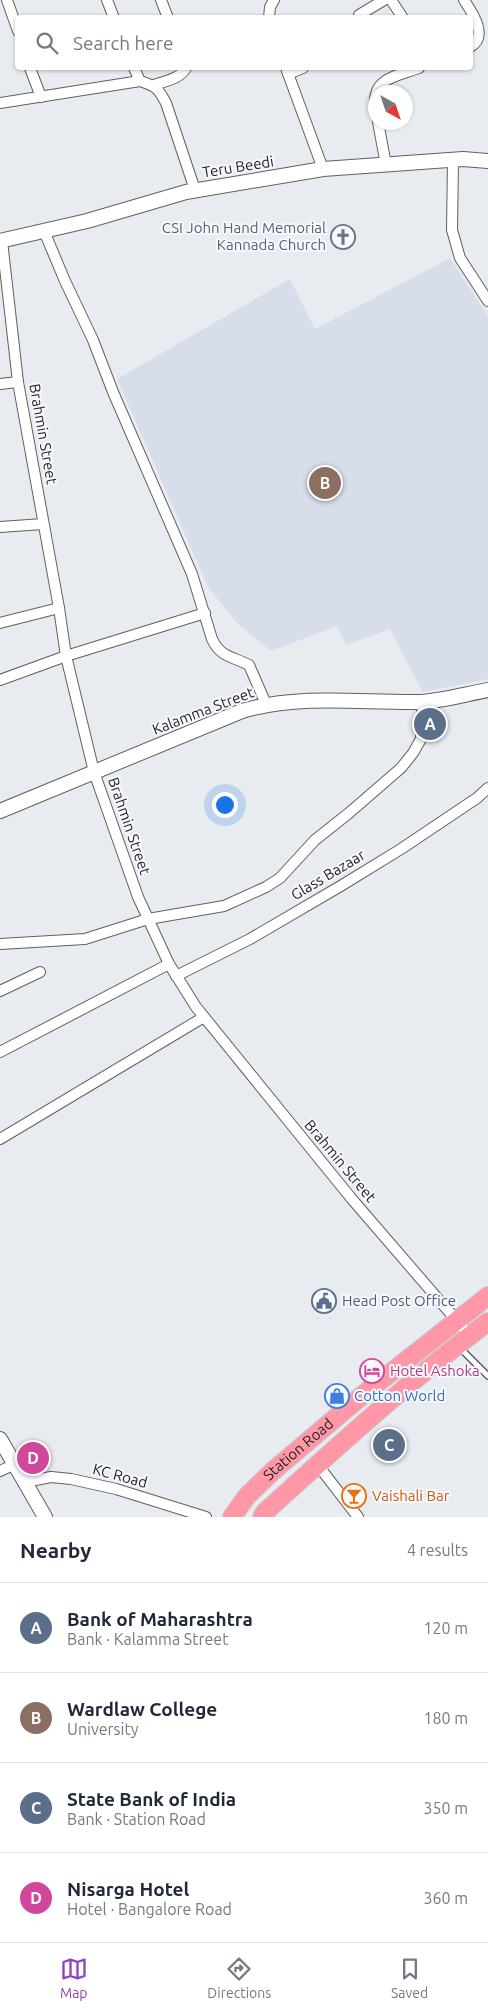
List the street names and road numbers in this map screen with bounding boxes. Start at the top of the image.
street label: Teru Beedi [201,152,275,181]
street label: Brahmin Street [26,382,61,486]
street label: Kalamma Street [150,683,256,738]
street label: Brahmin Street [105,775,154,877]
street label: Glass Bazaar [288,846,368,903]
street label: Brahmin Street [301,1116,380,1205]
street label: Station Road [259,1415,336,1484]
street label: KC Road [91,1460,149,1491]

